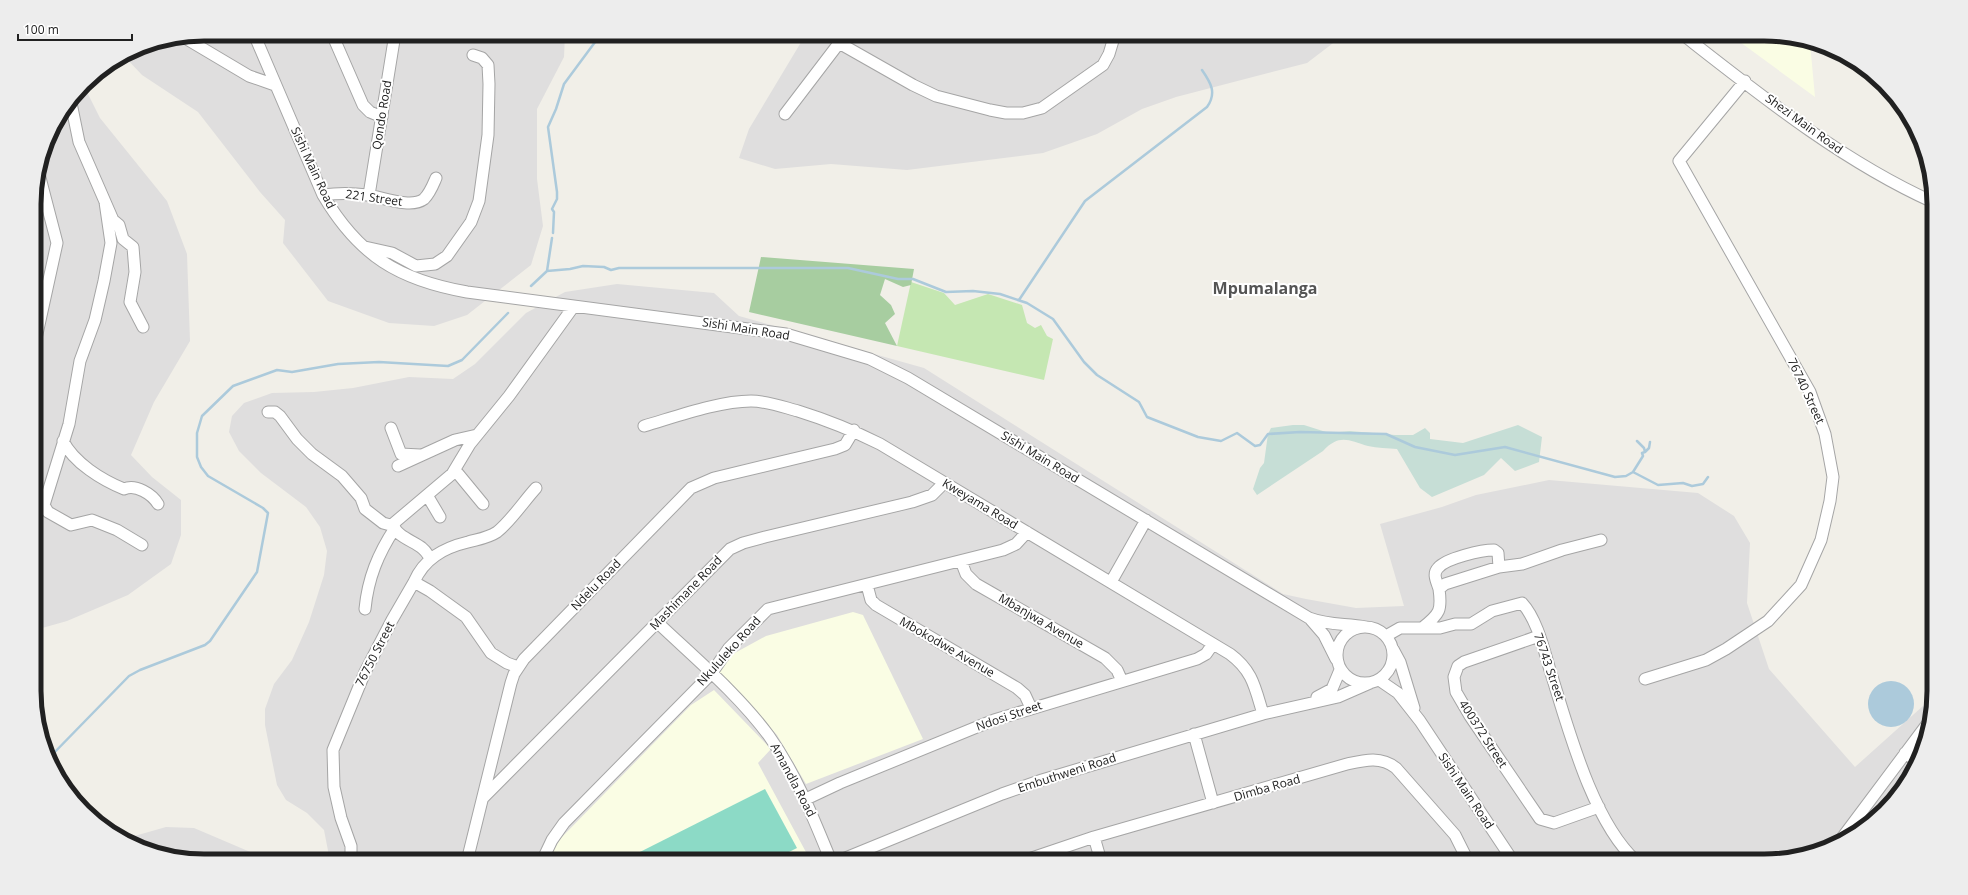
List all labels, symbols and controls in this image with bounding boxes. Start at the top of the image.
scale bar [18,16,132,42]
text: 100 m [24,21,59,38]
street label: Qondo Road [368,79,395,151]
street label: Shezi Main Road [1762,90,1847,158]
street label: Sishi Main Road [287,124,340,211]
street label: 221 Street [345,185,404,210]
district label: Mpumalanga [1213,277,1317,299]
street label: Sishi Main Road [701,313,791,344]
street label: 76740 Street [1784,355,1829,427]
street label: Sishi Main Road [998,427,1083,487]
street label: Kweyama Road [939,474,1021,533]
street label: Mashimane Road [646,552,726,634]
street label: Ndelu Road [567,555,624,614]
street label: Mbanjwa Avenue [995,589,1087,652]
street label: Nkululeko Road [693,612,764,689]
street label: Mbokodwe Avenue [897,612,998,681]
street label: 76750 Street [351,618,398,689]
street label: 76743 Street [1530,631,1569,703]
street label: Ndosi Street [973,696,1044,735]
street label: 400372 Street [1455,696,1512,771]
street label: Amandla Road [767,740,820,820]
street label: Embuthweni Road [1016,749,1118,796]
street label: Sishi Main Road [1435,749,1498,832]
street label: Dimba Road [1232,770,1302,805]

